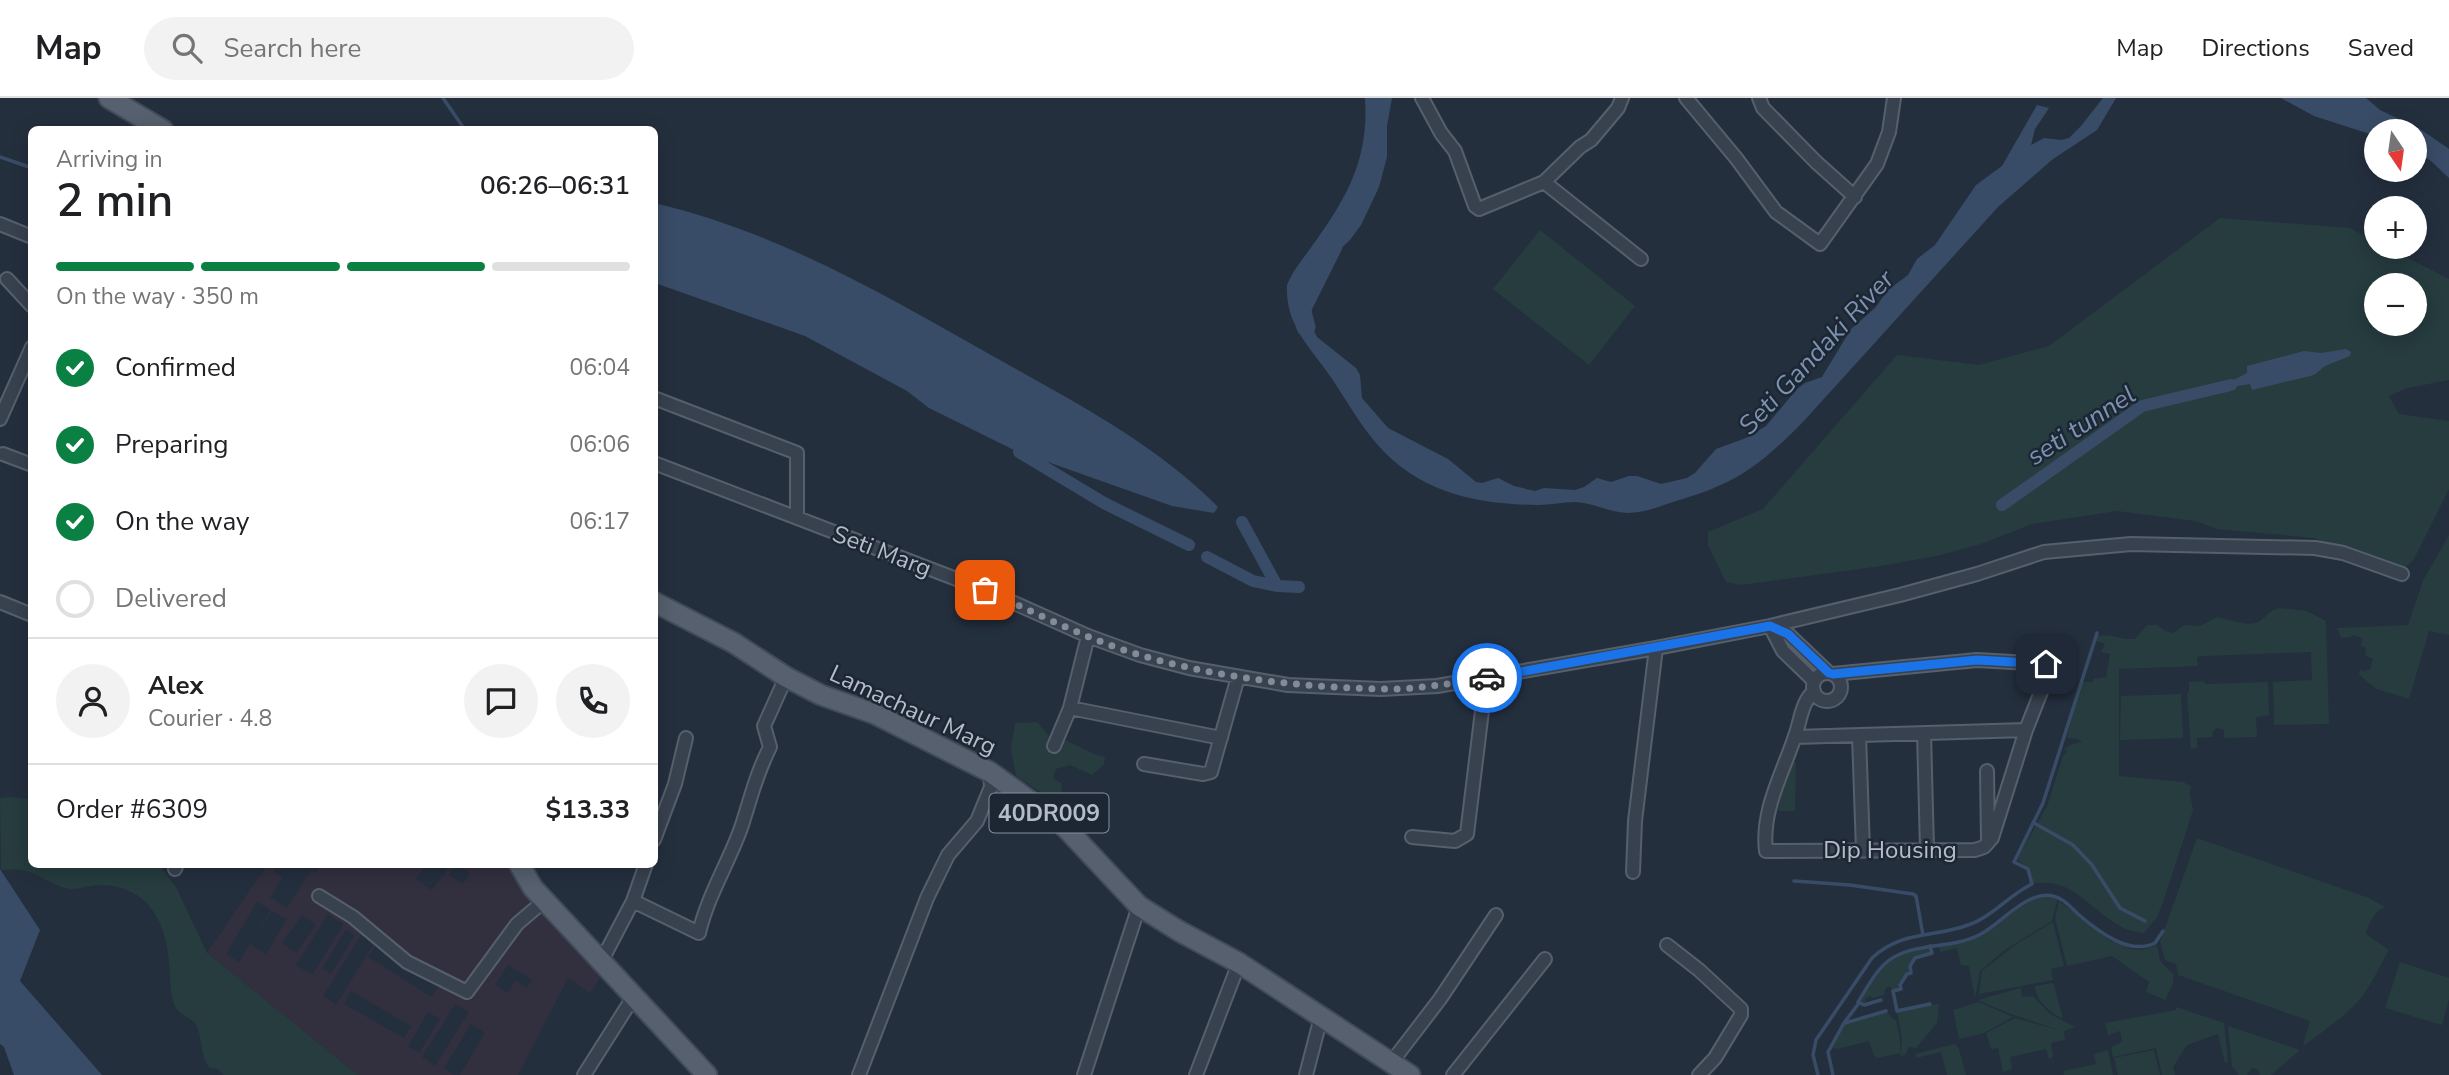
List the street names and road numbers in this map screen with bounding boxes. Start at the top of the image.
street label: Seti Marg [828,518,936,584]
street label: Lamachaur Marg [824,657,1002,763]
road number: 40DR009 [990,793,1108,832]
street label: Dip Housing [1823,834,1957,866]

